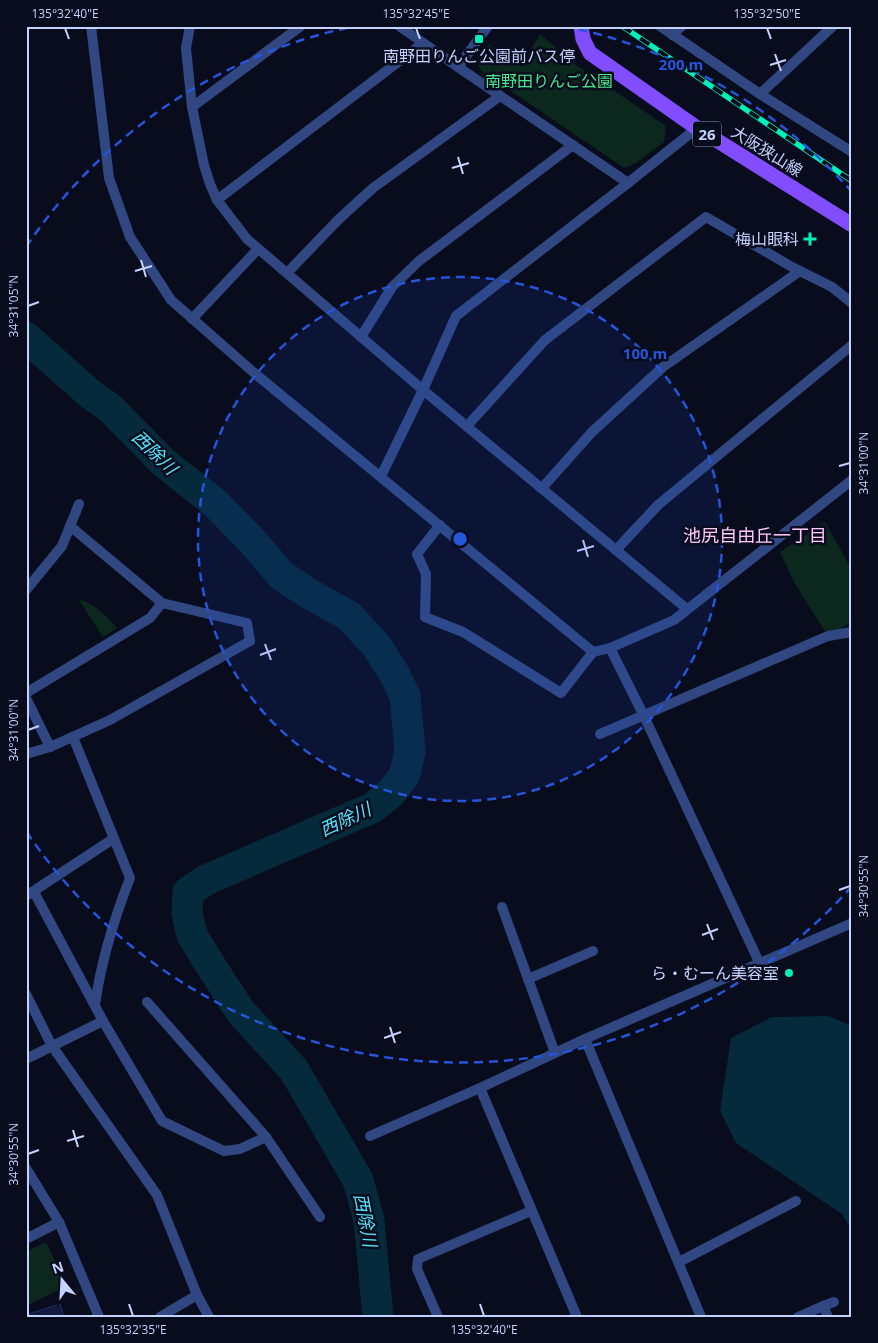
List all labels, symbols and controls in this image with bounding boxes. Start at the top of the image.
text: 135°32'40"E [31,5,99,22]
text: 135°32'45"E [382,5,450,22]
text: 135°32'50"E [733,5,801,22]
marker: 南野田りんご公園前バス停 [473,33,485,45]
place label: 南野田りんご公園前バス停 [383,45,575,67]
text: 200 m [659,54,703,74]
park label: 南野田りんご公園 [485,70,613,92]
street label: 大阪狭山線 [727,120,807,182]
road number: 26 [693,122,721,146]
place label: 梅山眼科 [735,228,799,250]
marker: 梅山眼科 [803,232,817,246]
text: 34°31'05"N [5,275,22,337]
text: 100 m [623,343,667,363]
water label: 西除川 [127,425,184,481]
text: 34°31'00"N [855,432,872,494]
district label: 池尻自由丘一丁目 [683,523,827,547]
centre of rings [451,530,469,548]
text: 34°31'00"N [5,699,22,761]
water label: 西除川 [315,796,376,841]
text: 34°30'55"N [855,855,872,917]
place label: ら・むーん美容室 [651,962,779,984]
marker: ら・むーん美容室 [783,967,795,979]
text: 34°30'55"N [5,1123,22,1185]
water label: 西除川 [349,1191,383,1251]
north arrow [38,1256,88,1306]
text: N [49,1256,66,1278]
text: 135°32'35"E [99,1321,167,1338]
text: 135°32'40"E [450,1321,518,1338]

